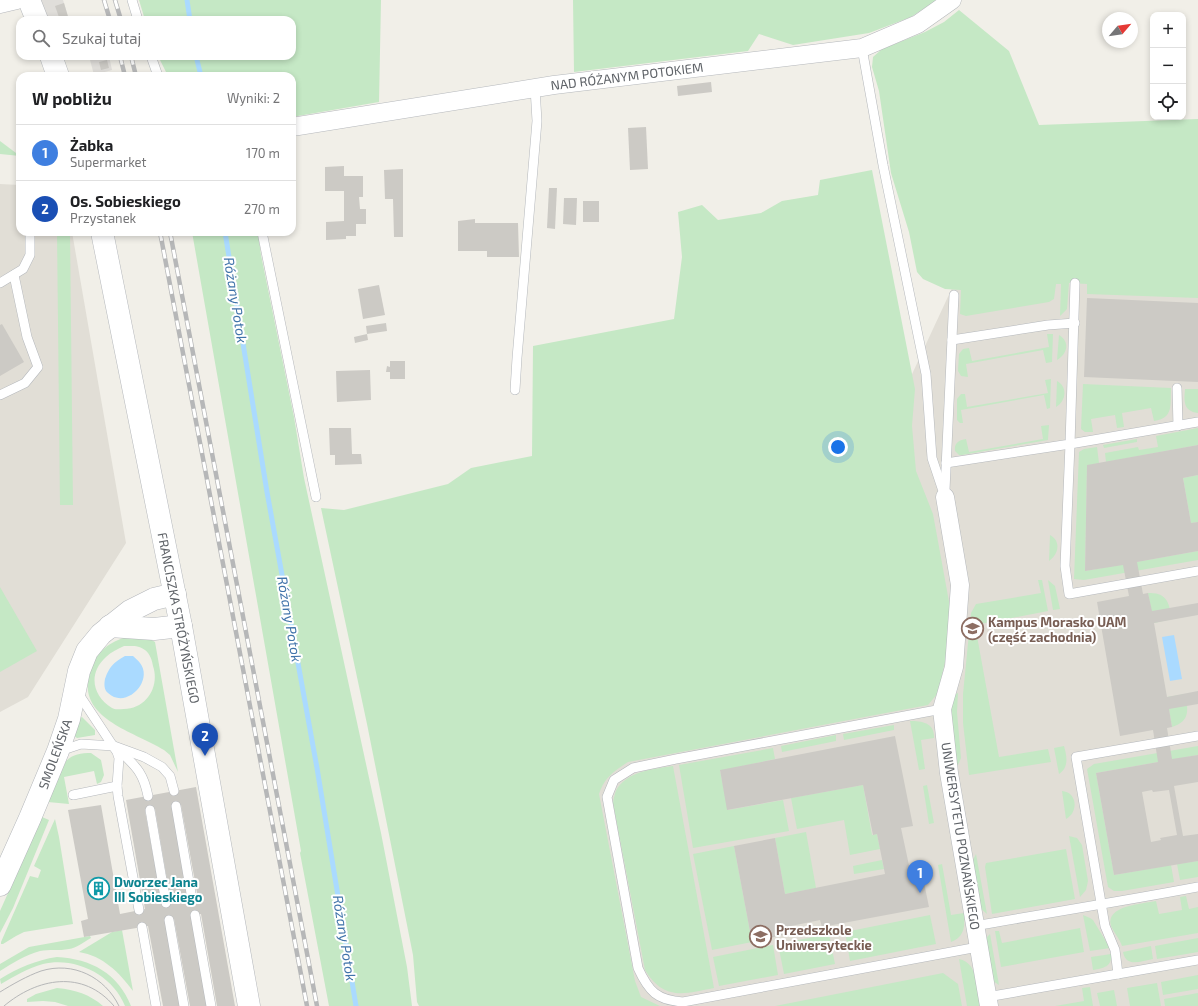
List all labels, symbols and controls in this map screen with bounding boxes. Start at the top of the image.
north arrow [1102,12,1138,48]
map controls [1150,12,1186,120]
button: + [1150,12,1186,48]
search box [16,16,296,60]
icon: search [30,27,52,49]
text: Szukaj tutaj [62,29,141,47]
button: − [1150,48,1186,84]
street label: NAD RÓŻANYM POTOKIEM [550,58,704,93]
button: locate [1150,84,1186,120]
text: W pobliżu [32,88,112,108]
text: Wyniki: 2 [227,90,280,106]
text: Żabka [70,136,113,154]
text: 1 [42,145,48,161]
text: 170 m [246,145,280,161]
text: Supermarket [70,154,147,170]
text: Os. Sobieskiego [70,192,181,210]
text: 2 [41,201,49,217]
text: 270 m [244,201,280,217]
text: Przystanek [70,210,136,226]
water label: Różany Potok [221,256,251,344]
your location [828,437,848,457]
street label: FRANCISZKA STRÓŻYŃSKIEGO [155,531,204,705]
water label: Różany Potok [274,575,306,663]
place label: Kampus Morasko UAM (część zachodnia) [988,614,1127,645]
school or university icon: Kampus Morasko UAM (część zachodnia) [959,616,985,642]
street label: SMOLEŃSKA [34,716,75,791]
pin: 2 [192,723,218,756]
street label: UNIWERSYTETU POZNAŃSKIEGO [938,741,985,931]
pin: 1 [907,860,933,893]
place label: Dworzec Jana III Sobieskiego [114,874,203,905]
building icon: Dworzec Jana III Sobieskiego [86,876,112,902]
water label: Różany Potok [330,894,360,982]
place label: Przedszkole Uniwersyteckie [776,922,872,953]
school or university icon: Przedszkole Uniwersyteckie [747,924,773,950]

